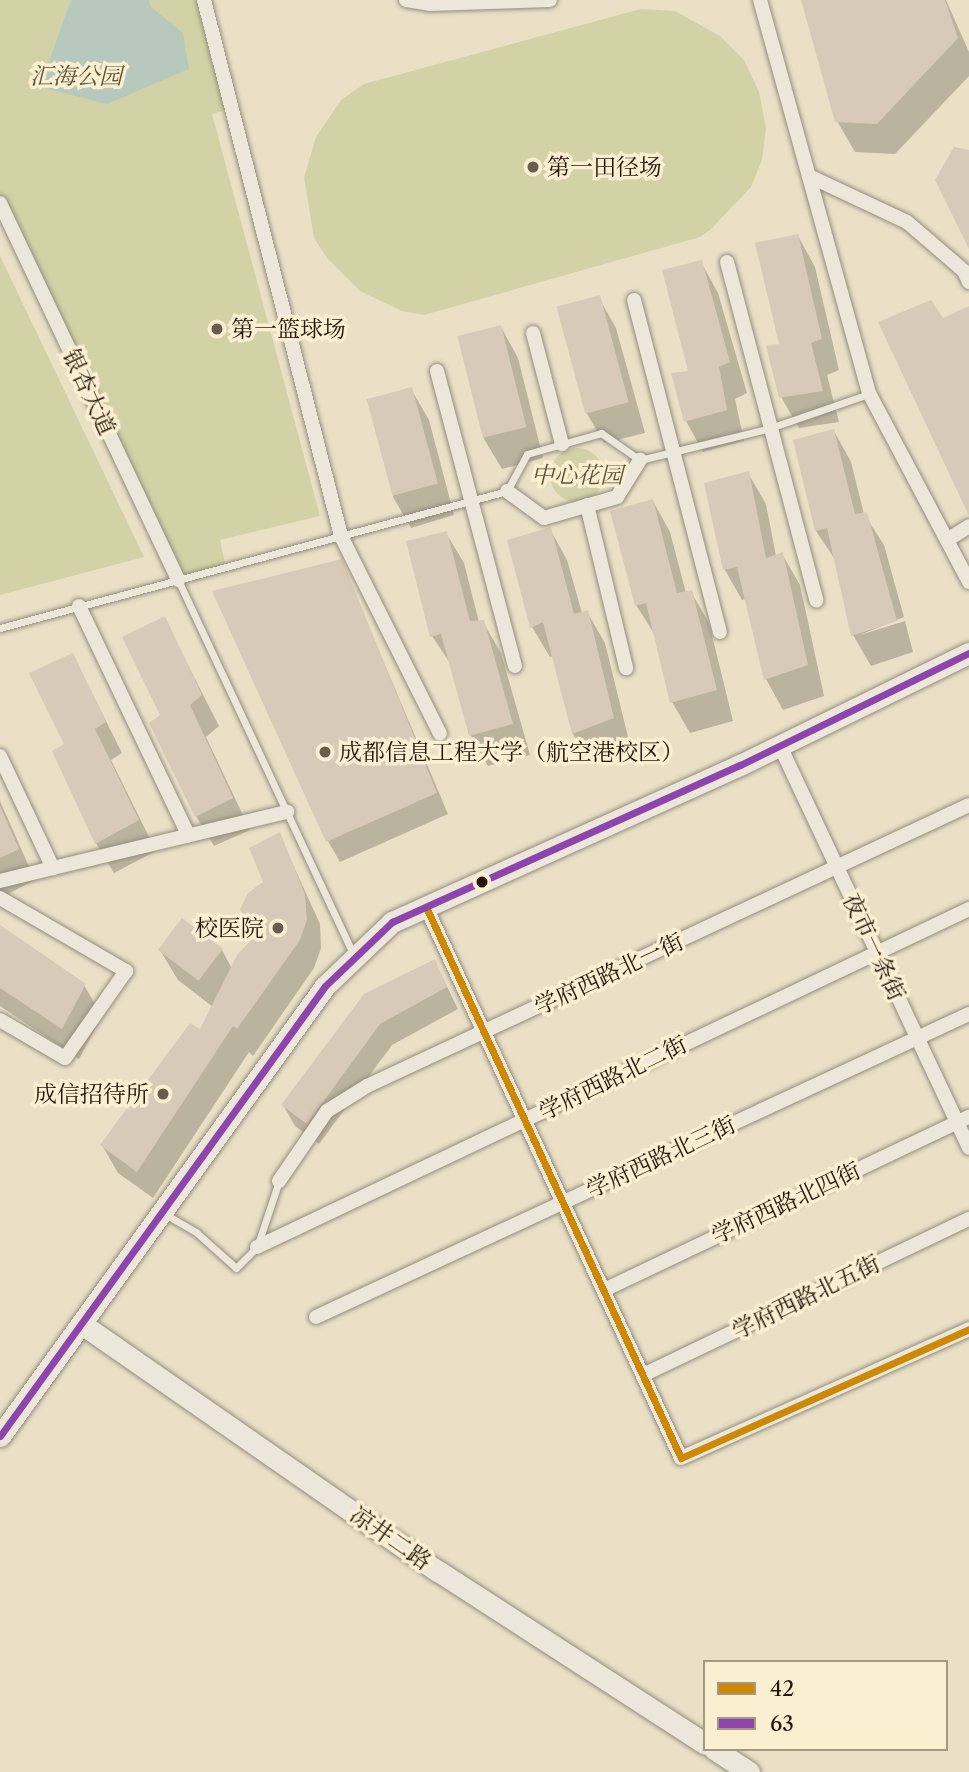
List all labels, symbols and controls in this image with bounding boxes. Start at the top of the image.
park label: 汇海公园 [30,62,122,90]
place label: 第一田径场 [547,153,662,181]
marker: 第一田径场 [525,159,541,175]
place label: 第一篮球场 [231,315,346,343]
marker: 第一篮球场 [209,321,225,337]
street label: 银杏大道 [57,344,121,440]
park label: 中心花园 [531,461,623,489]
place label: 成都信息工程大学（航空港校区） [339,738,684,766]
marker: 成都信息工程大学（航空港校区） [317,744,333,760]
unlabelled marker [475,875,489,889]
street label: 夜市一条街 [837,889,911,1005]
place label: 校医院 [195,914,264,942]
marker: 校医院 [270,920,286,936]
street label: 学府西路北一街 [530,927,688,1021]
street label: 学府西路北二街 [535,1030,691,1126]
place label: 成信招待所 [34,1080,149,1108]
marker: 成信招待所 [155,1086,171,1102]
street label: 学府西路北三街 [582,1110,740,1204]
street label: 学府西路北四街 [707,1156,865,1250]
street label: 学府西路北五街 [728,1249,884,1345]
street label: 凉井二路 [345,1500,437,1576]
legend [703,1660,948,1751]
text: 42 [770,1676,794,1701]
text: 63 [770,1711,794,1736]

